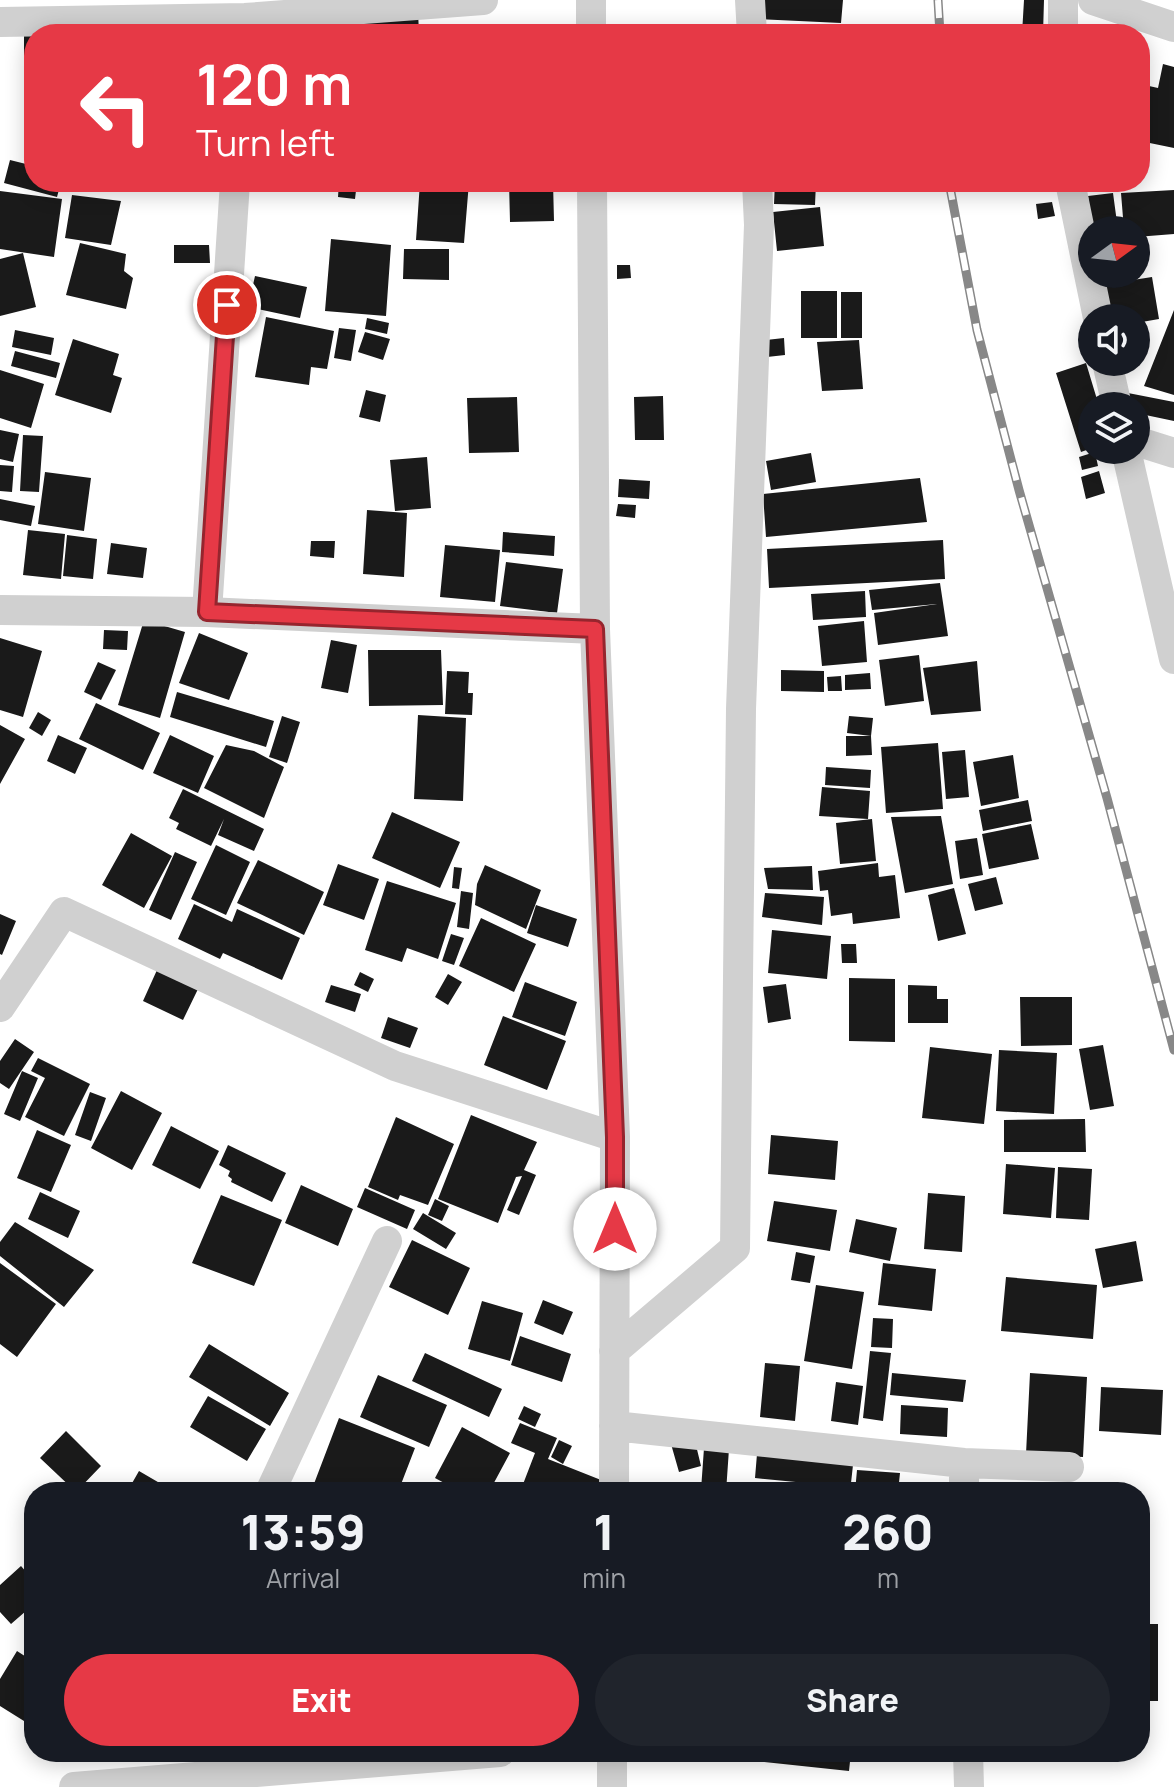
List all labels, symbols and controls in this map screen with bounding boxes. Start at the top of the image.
text: 120 m [196,45,352,122]
icon: left [64,56,168,160]
text: Turn left [196,118,335,167]
north arrow [1078,216,1150,288]
map controls [1078,216,1150,464]
pin [193,271,261,339]
icon: arrive [205,283,249,327]
button: sound [1078,304,1150,376]
button: layers [1078,392,1150,464]
position arrow [573,1187,657,1271]
text: 13:59 [240,1499,366,1564]
text: 1 [593,1499,615,1564]
text: 260 [842,1499,934,1564]
text: Arrival [266,1560,340,1596]
text: min [582,1560,626,1596]
text: m [877,1560,899,1596]
button: Exit [64,1654,579,1746]
button: Share [595,1654,1110,1746]

